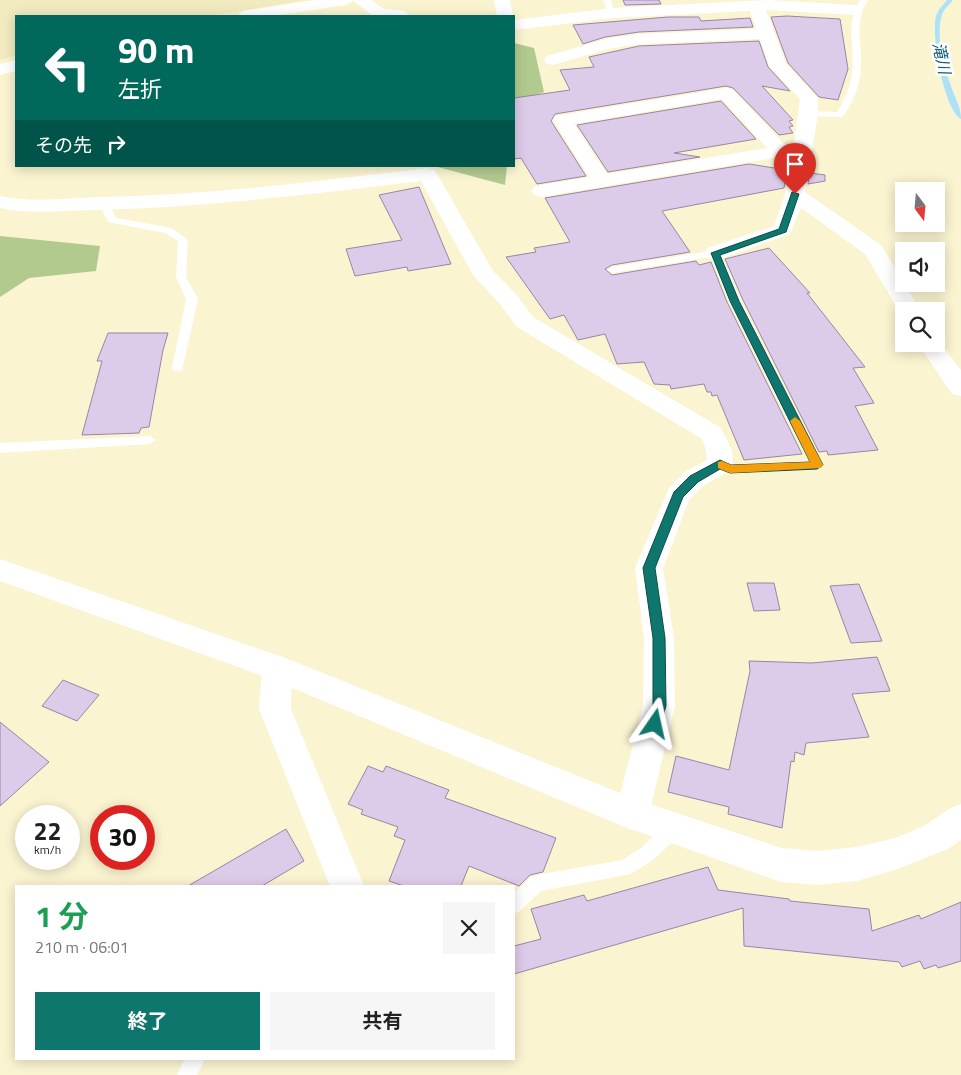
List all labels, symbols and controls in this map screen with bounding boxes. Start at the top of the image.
text: 90 m [118,23,194,77]
icon: left [35,35,100,100]
water label: 滝川 [927,40,957,78]
text: 左折 [118,72,162,106]
text: その先 [35,130,92,159]
icon: right [102,130,130,158]
pin [774,143,816,194]
icon: arrive [781,150,809,178]
north arrow [895,182,945,232]
map controls [895,182,945,352]
button: sound [895,242,945,292]
button: search [895,302,945,352]
position arrow [628,697,680,749]
speed limit sign: 30 [90,805,155,870]
text: 22 [33,812,62,850]
text: km/h [34,840,61,859]
text: 1 分 [35,893,88,939]
button: close [443,902,495,954]
text: 210 m · 06:01 [35,935,129,959]
button: 終了 [35,992,260,1050]
button: 共有 [270,992,495,1050]

